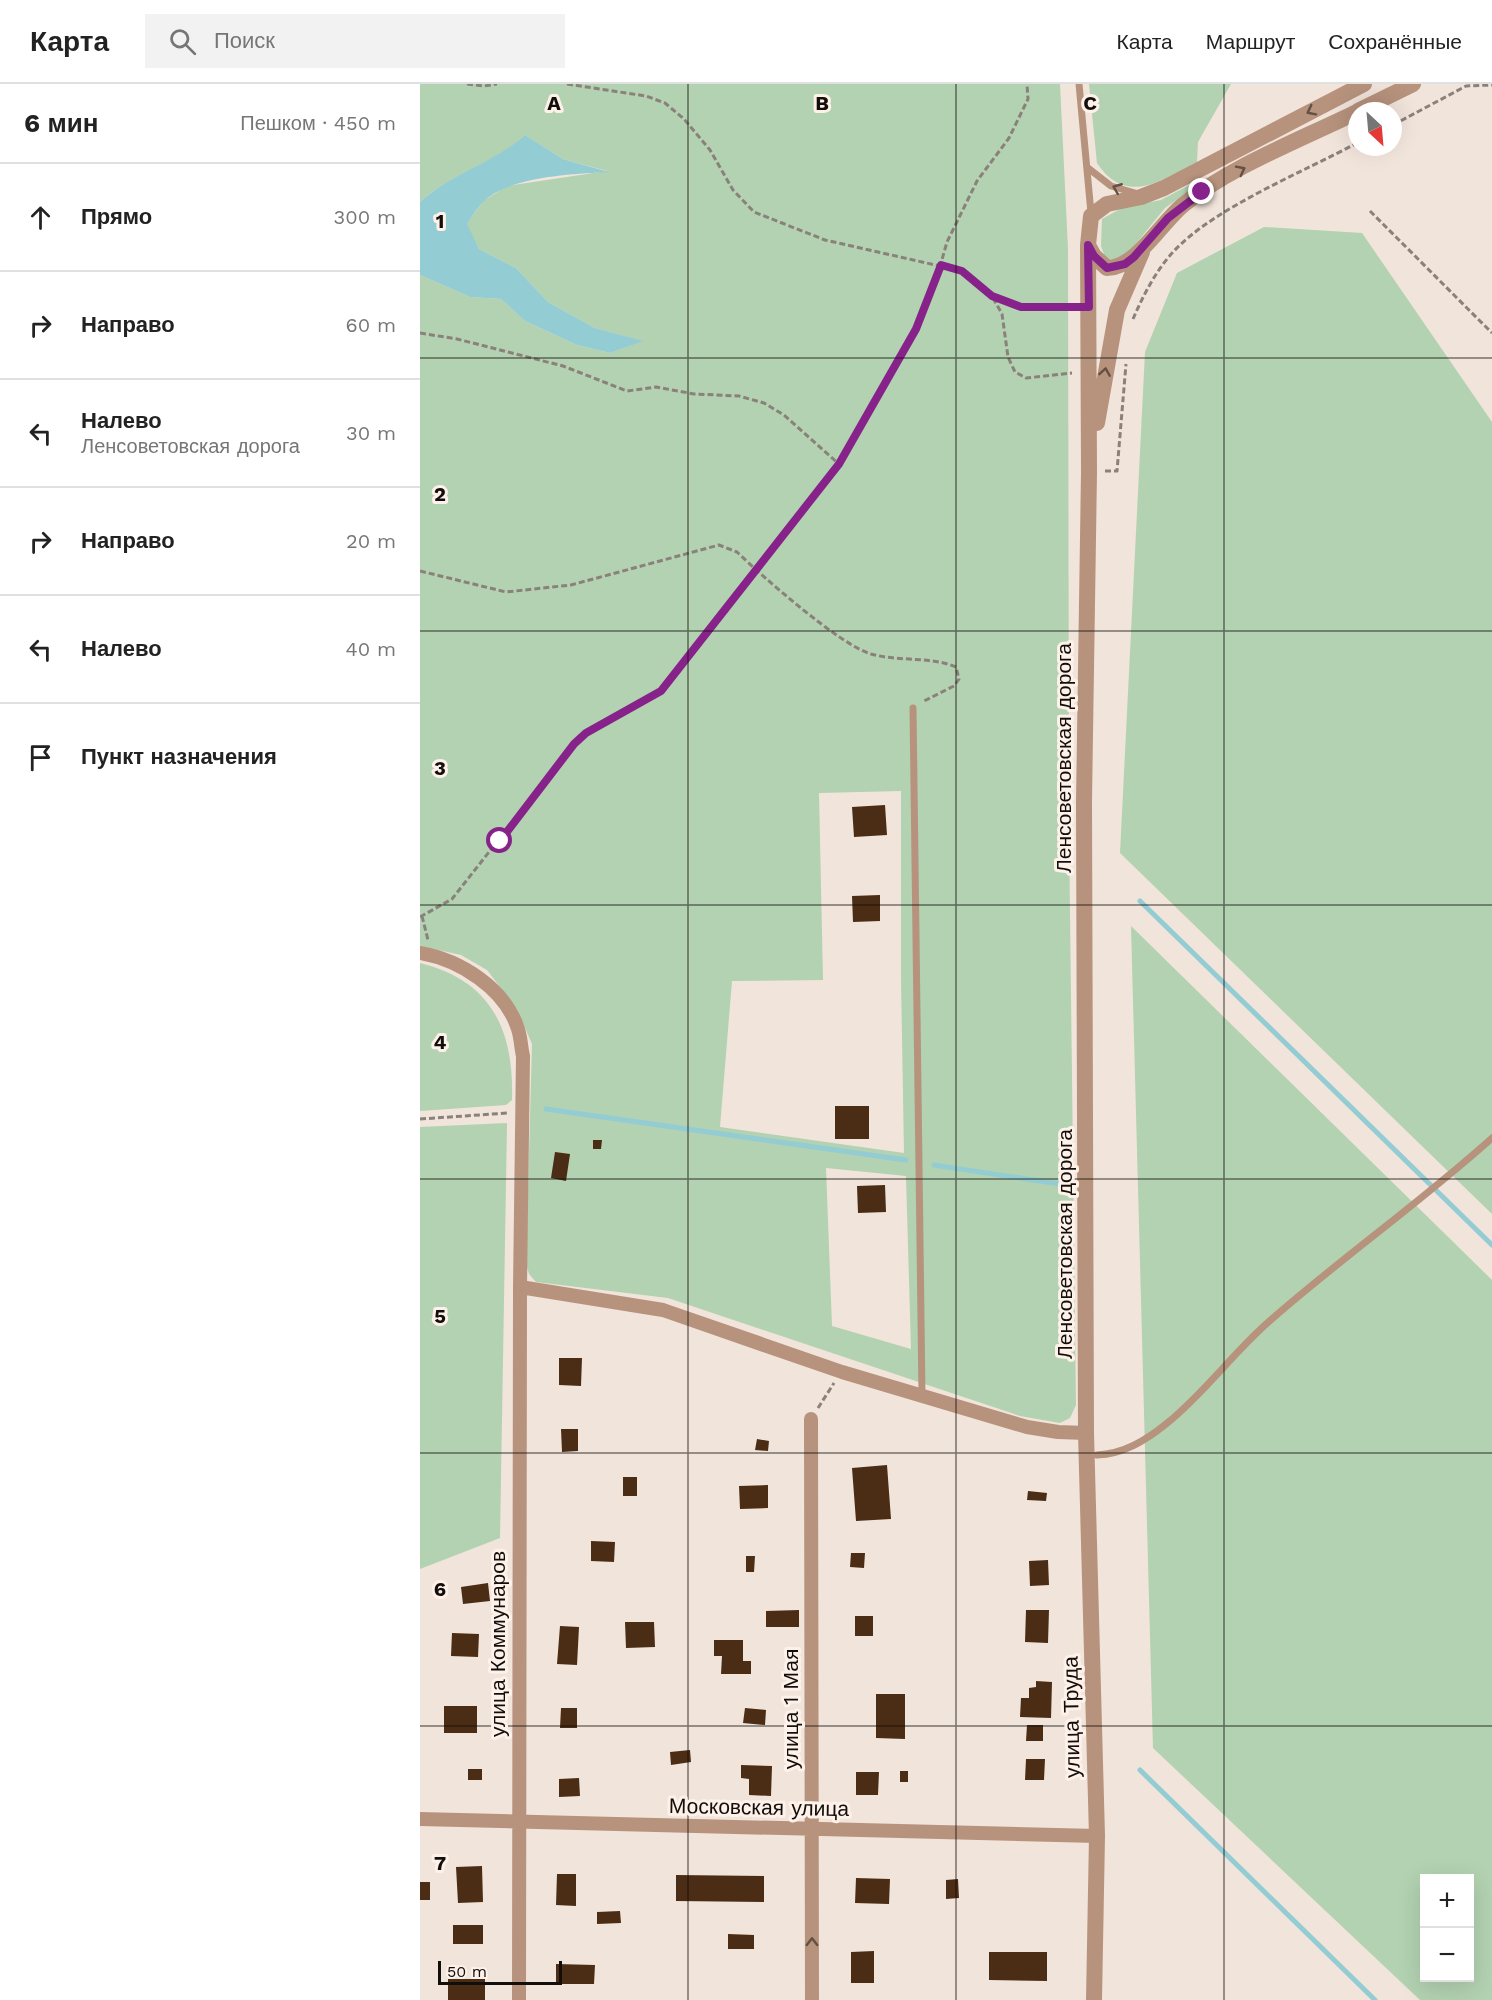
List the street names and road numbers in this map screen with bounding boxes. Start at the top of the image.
street label: Ленсоветовская дорога [1051,643,1076,873]
street label: Ленсоветовская дорога [1052,1129,1077,1359]
street label: улица Коммунаров [485,1551,510,1737]
street label: улица 1 Мая [778,1649,803,1769]
street label: улица Труда [1057,1656,1085,1778]
street label: Московская улица [669,1793,850,1821]

